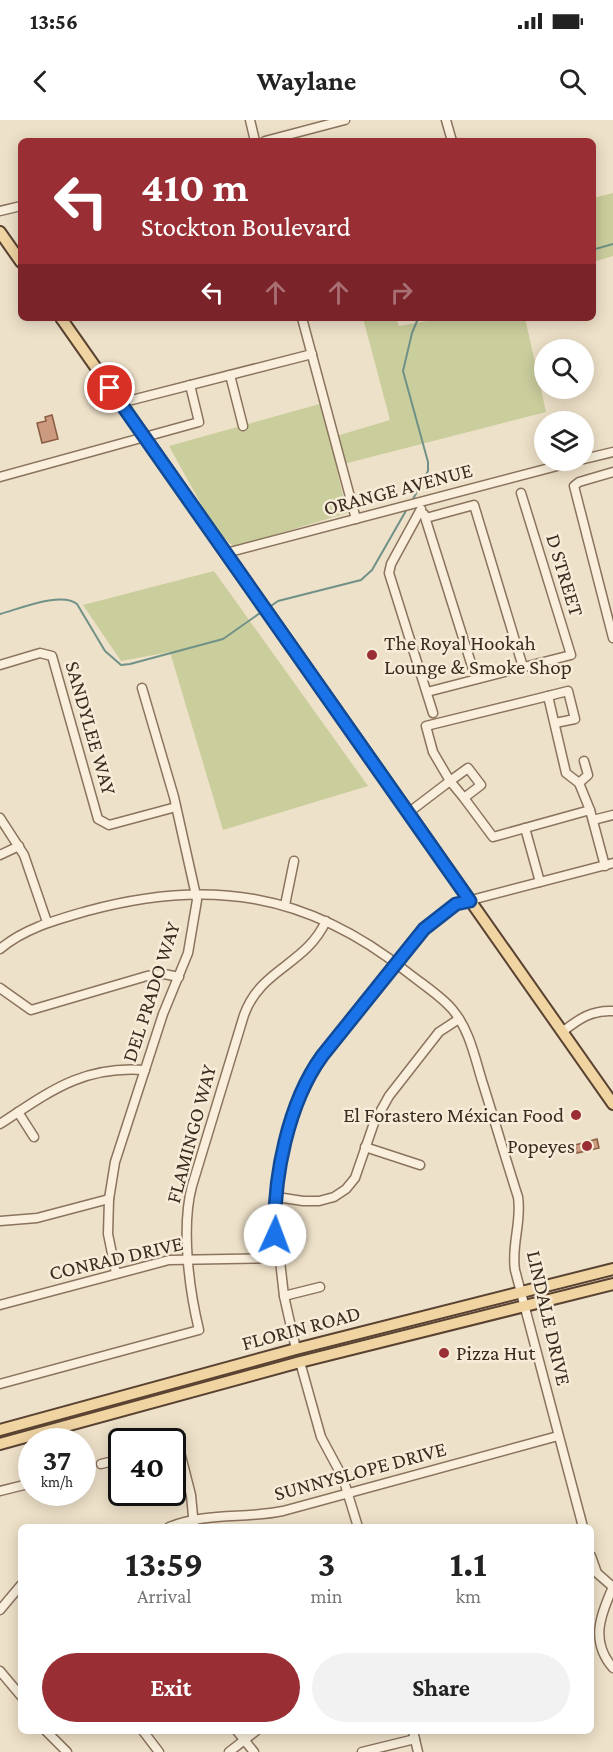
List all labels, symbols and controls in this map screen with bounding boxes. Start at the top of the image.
text: 13:56 [30,9,78,34]
icon: back [24,65,57,98]
icon: search [556,65,589,98]
text: Waylane [257,66,356,96]
icon: left [42,162,120,240]
text: 410 m [141,163,249,210]
text: Stockton Boulevard [141,212,351,242]
icon: left [196,276,229,309]
icon: ahead [259,276,292,309]
icon: ahead [322,276,355,309]
icon: right [385,276,418,309]
map controls [534,339,594,471]
button: search [534,339,594,399]
pin [84,362,135,413]
icon: arrive [93,371,126,404]
button: layers [534,411,594,471]
street label: ORANGE AVENUE [321,458,475,520]
street label: D STREET [541,531,589,620]
place label: The Royal Hookah Lounge & Smoke Shop [384,631,572,679]
marker: The Royal Hookah Lounge & Smoke Shop [365,648,379,662]
street label: SANDYLEE WAY [60,658,122,798]
street label: DEL PRADO WAY [117,918,185,1065]
street label: FLAMINGO WAY [161,1061,221,1206]
place label: El Forastero Méxican Food [343,1103,564,1127]
marker: El Forastero Méxican Food [569,1108,583,1122]
place label: Popeyes [507,1134,575,1158]
marker: Popeyes [580,1139,594,1153]
position arrow [243,1203,307,1267]
street label: CONRAD DRIVE [47,1231,185,1285]
street label: LINDALE DRIVE [522,1248,576,1388]
street label: FLORIN ROAD [239,1301,363,1355]
place label: Pizza Hut [456,1341,536,1365]
marker: Pizza Hut [437,1346,451,1360]
speed limit sign: 40 [108,1428,186,1506]
street label: SUNNYSLOPE DRIVE [271,1436,449,1506]
text: 37 [43,1443,71,1476]
text: km/h [41,1474,73,1490]
text: 13:59 [125,1544,203,1584]
text: 3 [318,1544,335,1584]
text: 1.1 [450,1544,487,1584]
text: Arrival [137,1585,191,1607]
text: min [310,1585,343,1607]
text: km [455,1585,481,1607]
button: Exit [42,1653,300,1722]
button: Share [312,1653,570,1722]

